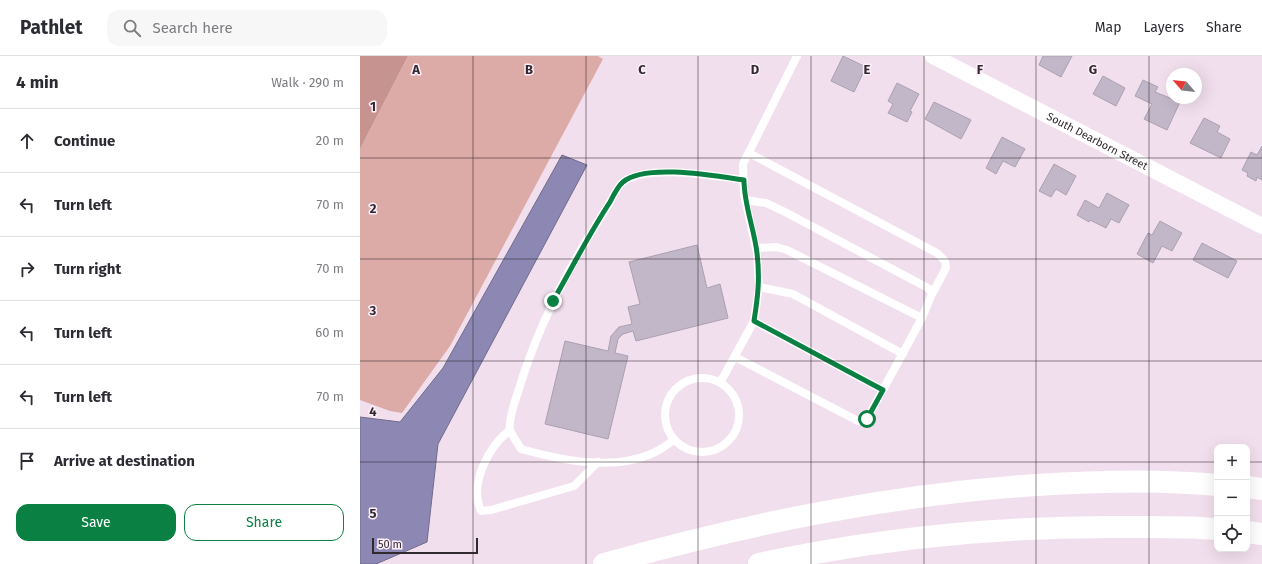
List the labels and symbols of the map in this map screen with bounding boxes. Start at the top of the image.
text: A [411,62,420,77]
text: B [525,62,533,77]
text: C [638,62,646,77]
text: D [751,62,760,77]
text: E [864,62,871,77]
text: F [977,62,984,77]
text: G [1089,62,1097,77]
north arrow [1166,68,1202,104]
text: 1 [370,99,376,114]
street label: South Dearborn Street [1045,109,1150,172]
text: 2 [370,201,377,216]
route end [544,292,562,310]
text: 3 [369,303,377,318]
text: 4 [369,404,377,419]
route start [858,410,876,428]
text: 5 [370,506,377,521]
scale bar [372,536,478,555]

